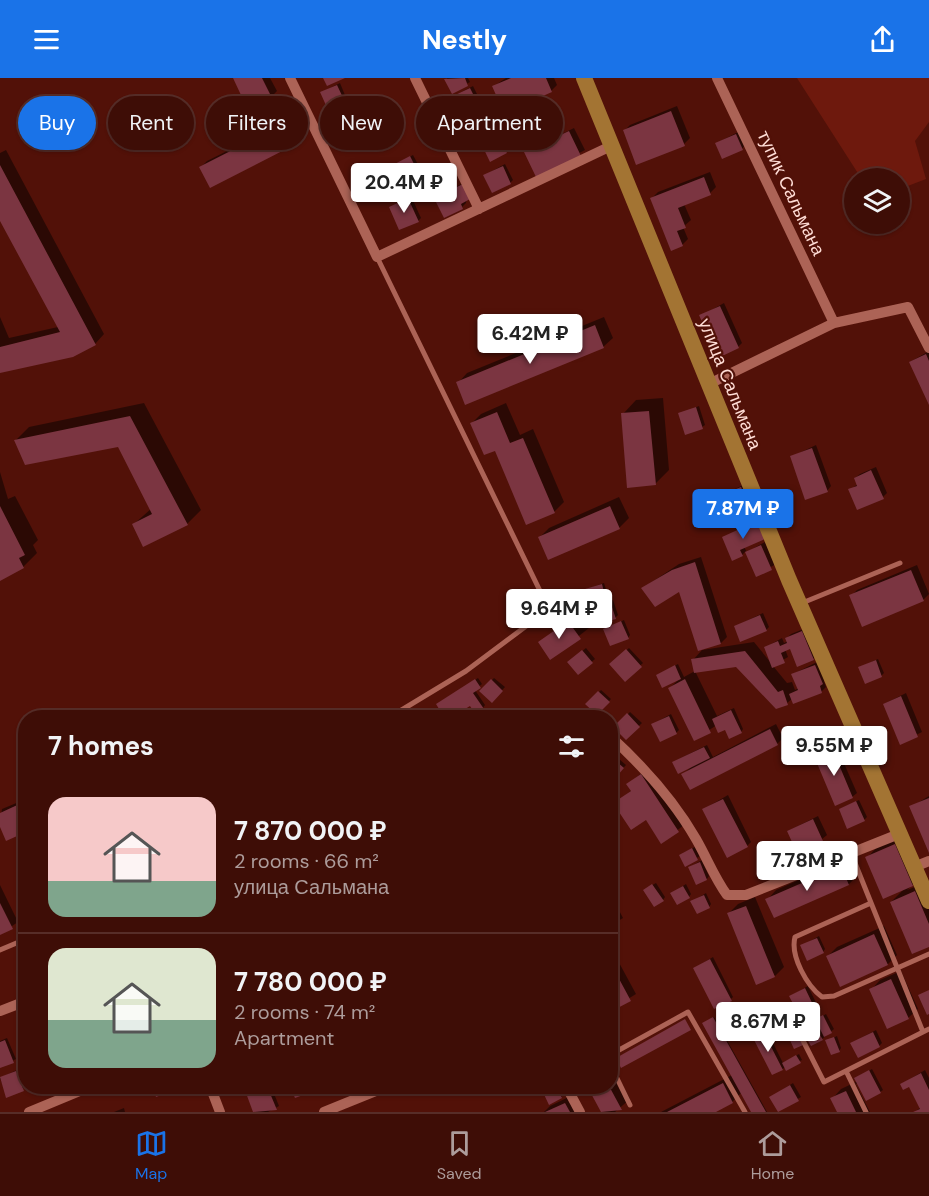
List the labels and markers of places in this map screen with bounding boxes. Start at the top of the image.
pin: 20.4M ₽ [349,163,459,214]
pin: 6.42M ₽ [475,314,585,365]
pin: 7.87M ₽ [688,489,798,540]
pin: 9.64M ₽ [504,589,614,640]
pin: 9.55M ₽ [779,726,889,777]
pin: 7.78M ₽ [752,841,862,892]
pin: 8.67M ₽ [713,1002,823,1053]

